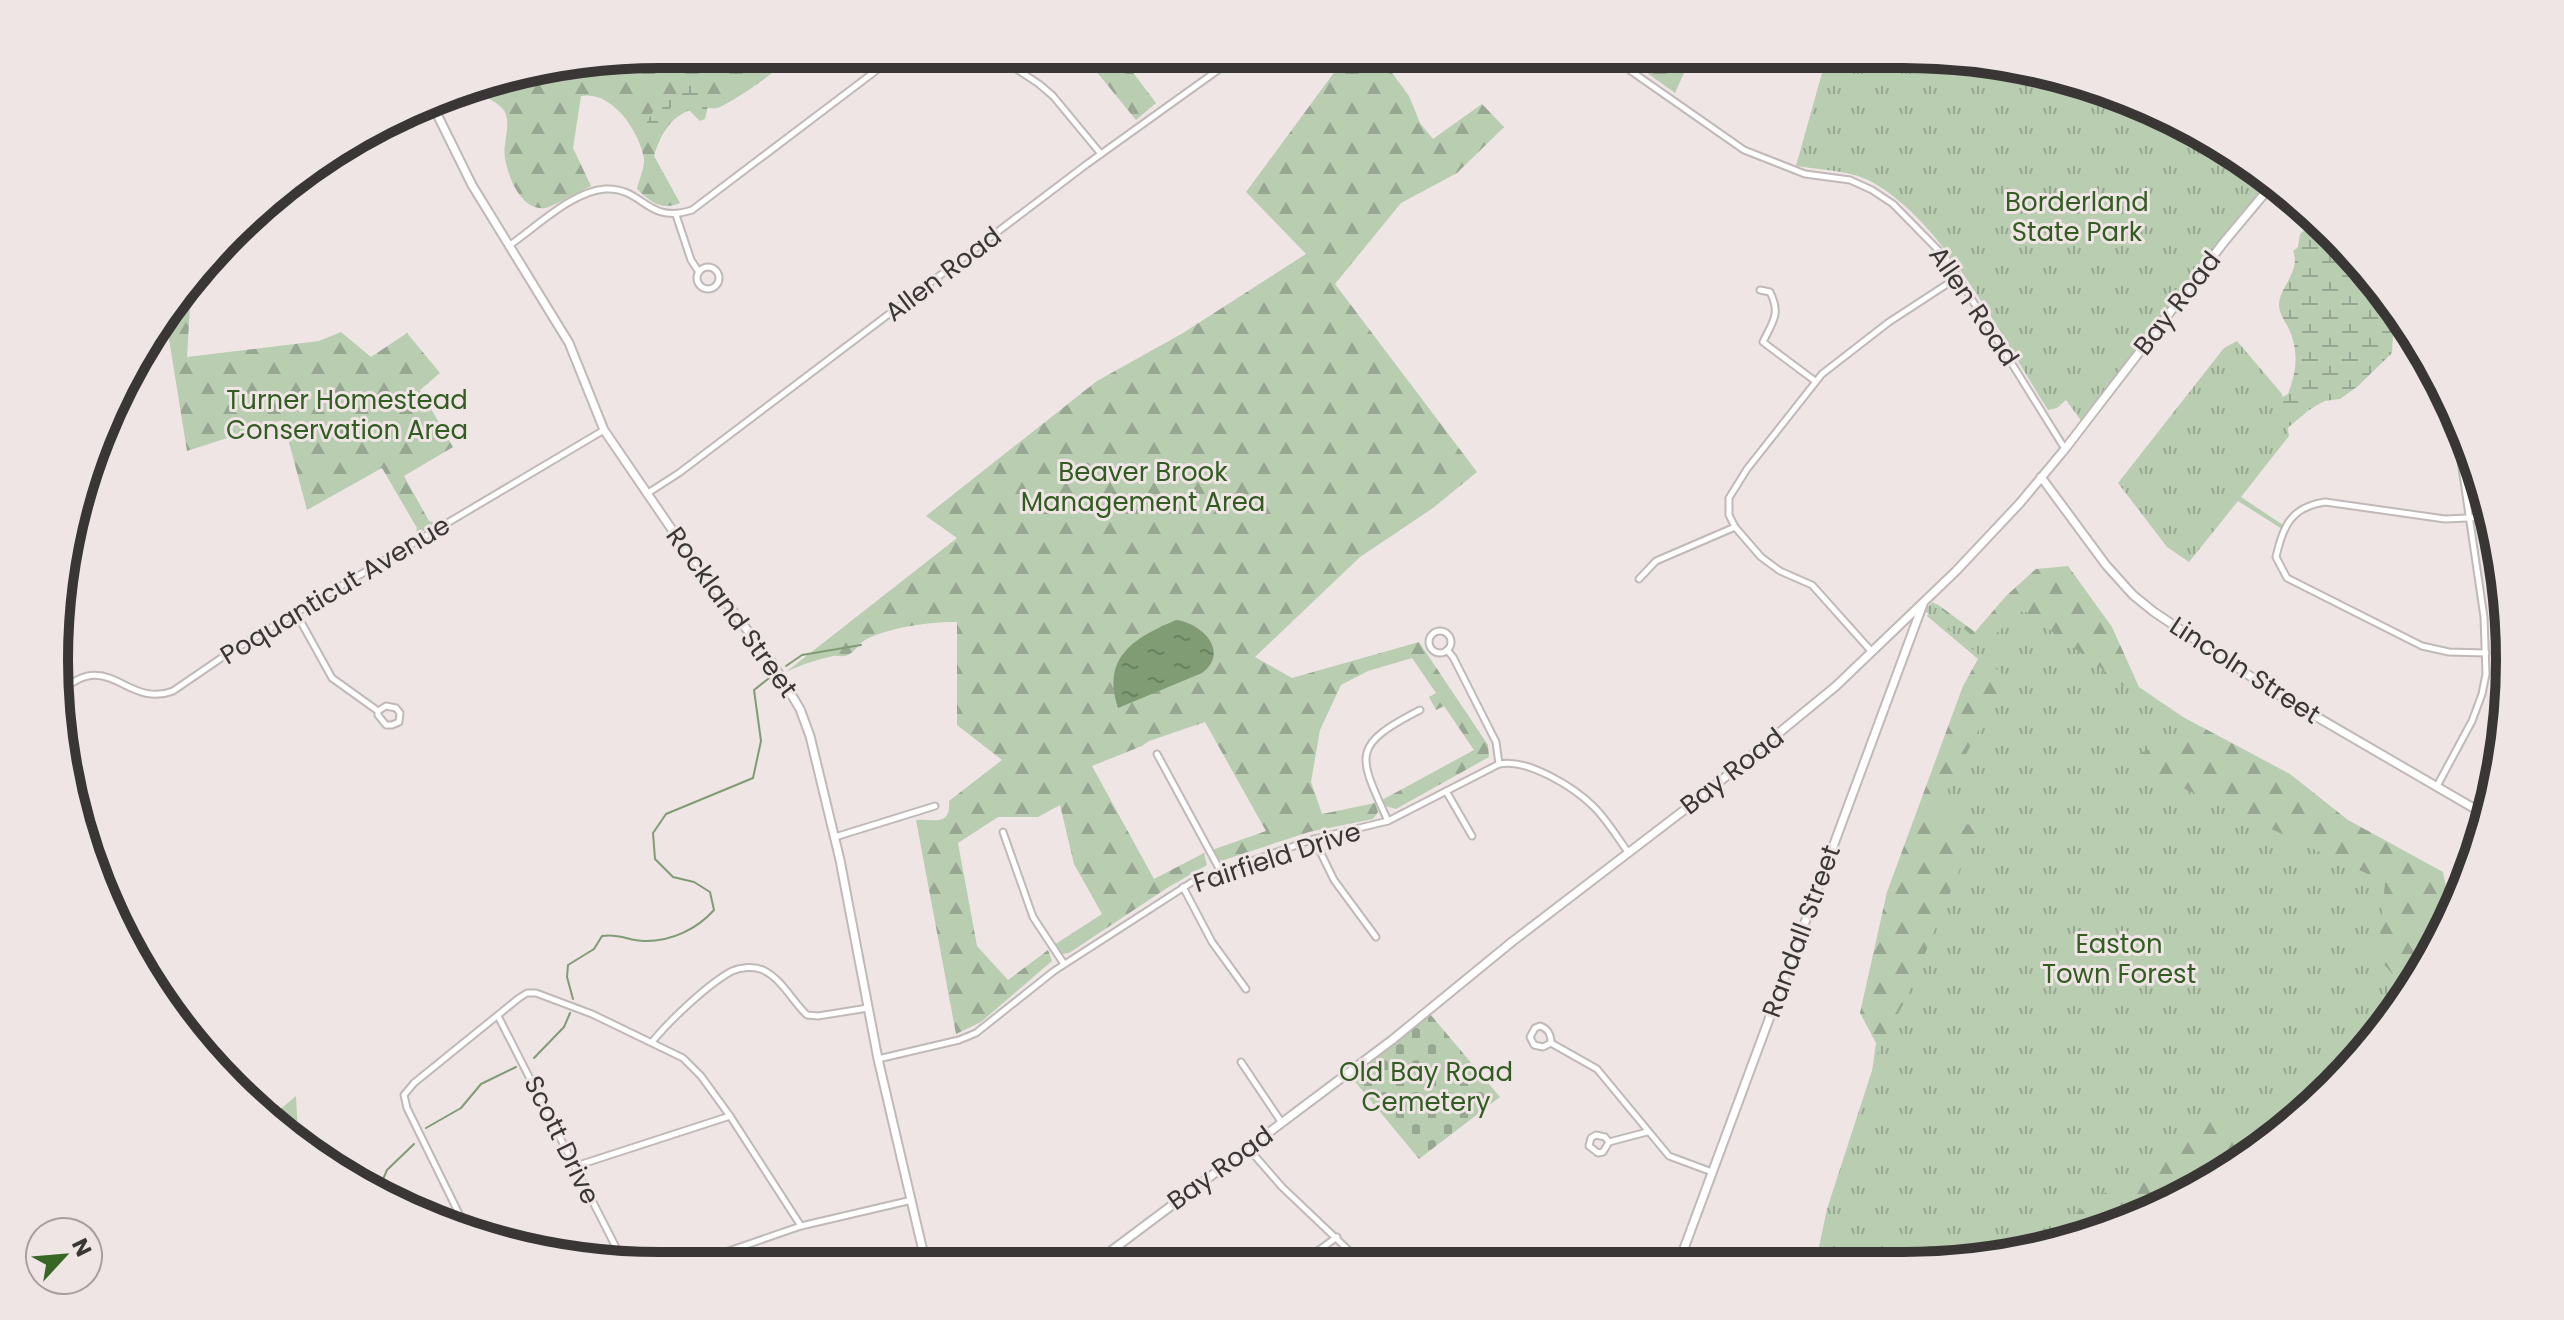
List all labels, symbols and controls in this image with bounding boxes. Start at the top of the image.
park label: Borderland State Park [2005,184,2149,250]
street label: Allen Road [877,218,1009,330]
street label: Allen Road [1921,239,2027,373]
street label: Bay Road [2125,244,2229,362]
park label: Turner Homestead Conservation Area [226,382,468,448]
park label: Beaver Brook Management Area [1021,454,1265,520]
street label: Poquanticut Avenue [213,507,457,673]
street label: Rockland Street [658,519,806,705]
street label: Lincoln Street [2163,608,2327,732]
street label: Bay Road [1673,719,1791,823]
street label: Fairfield Drive [1189,813,1365,901]
street label: Randall Street [1753,840,1849,1022]
park label: Easton Town Forest [2042,926,2196,992]
park label: Old Bay Road Cemetery [1339,1054,1513,1120]
street label: Scott Drive [515,1070,609,1210]
street label: Bay Road [1160,1117,1280,1219]
north arrow [24,1216,104,1296]
text: N [64,1233,99,1262]

